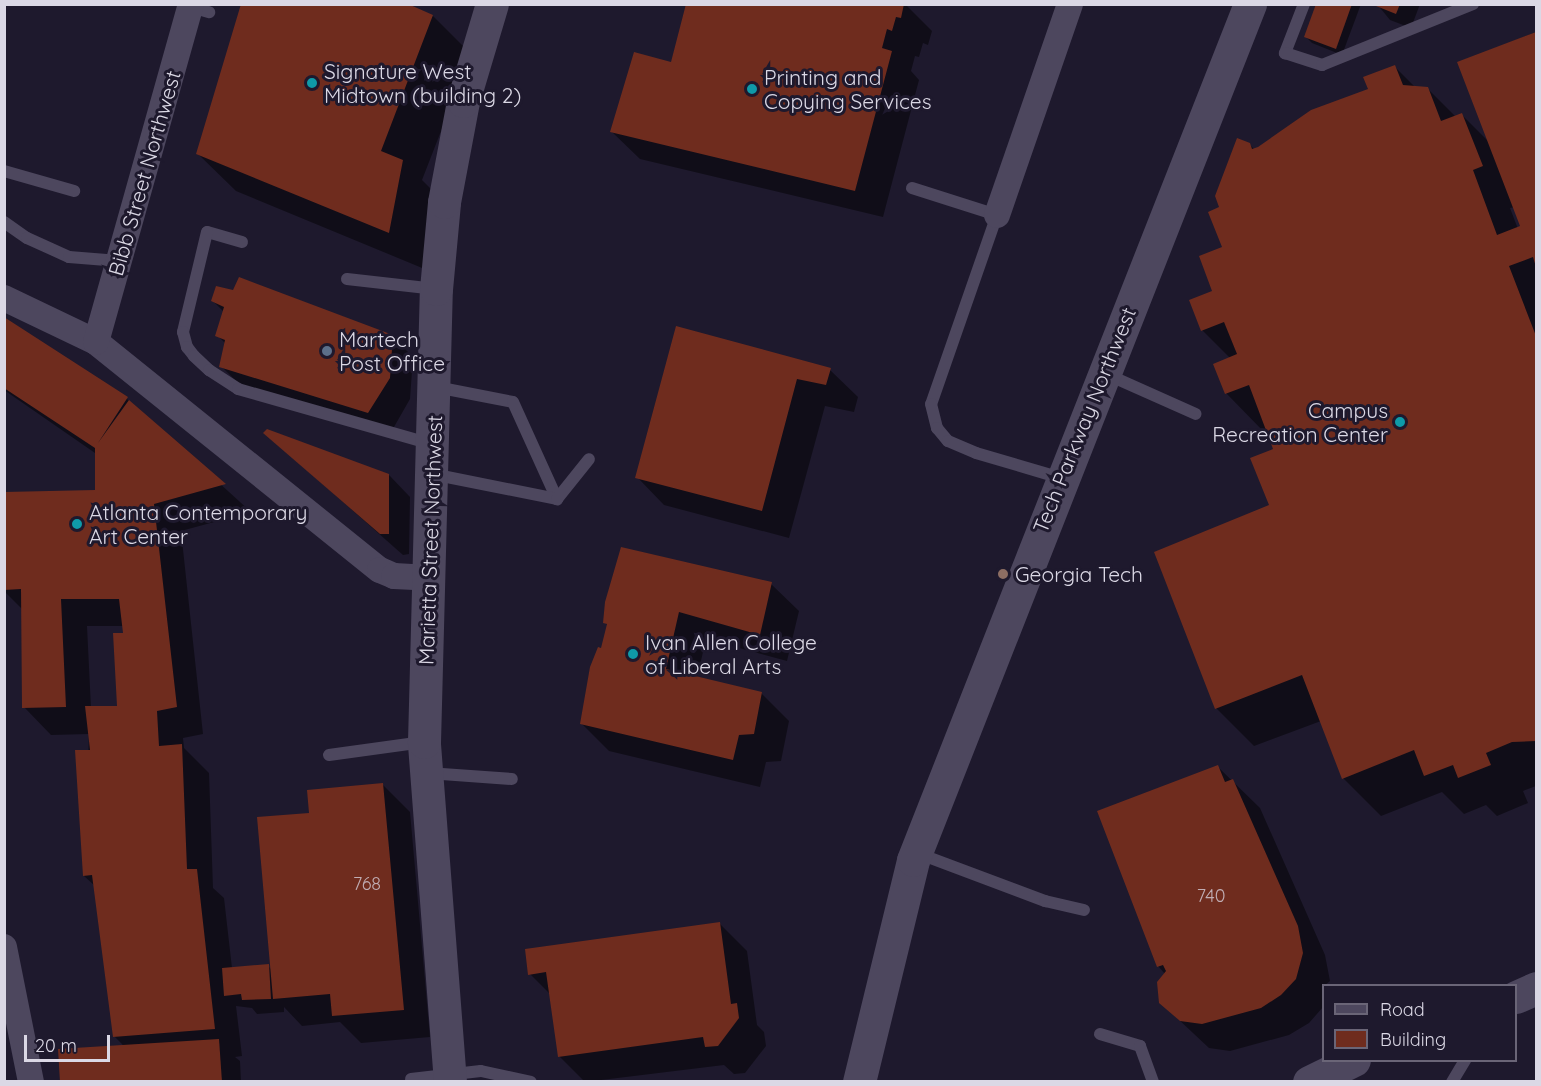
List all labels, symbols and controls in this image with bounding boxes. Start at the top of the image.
place label: Signature West Midtown (building 2) [324,58,521,108]
place label: Printing and Copying Services [764,64,932,114]
street label: Bibb Street Northwest [103,68,185,278]
marker: Signature West Midtown (building 2) [305,76,319,90]
marker: Printing and Copying Services [745,82,759,96]
street label: Tech Parkway Northwest [1027,304,1141,536]
place label: Martech Post Office [339,326,445,376]
marker: Martech Post Office [320,344,334,358]
place label: Campus Recreation Center [1212,397,1388,447]
street label: Marietta Street Northwest [413,415,447,665]
marker: Campus Recreation Center [1393,415,1407,429]
place label: Atlanta Contemporary Art Center [89,499,307,549]
marker: Atlanta Contemporary Art Center [70,517,84,531]
place label: Georgia Tech [1015,561,1143,587]
marker: Georgia Tech [996,567,1010,581]
place label: Ivan Allen College of Liberal Arts [645,629,817,679]
marker: Ivan Allen College of Liberal Arts [626,647,640,661]
house number: 768 [353,873,381,895]
house number: 740 [1197,885,1225,907]
legend [1322,984,1517,1062]
text: Road [1380,998,1425,1021]
scale bar [27,1023,112,1061]
text: Building [1380,1028,1446,1051]
text: 20 m [35,1034,77,1057]

